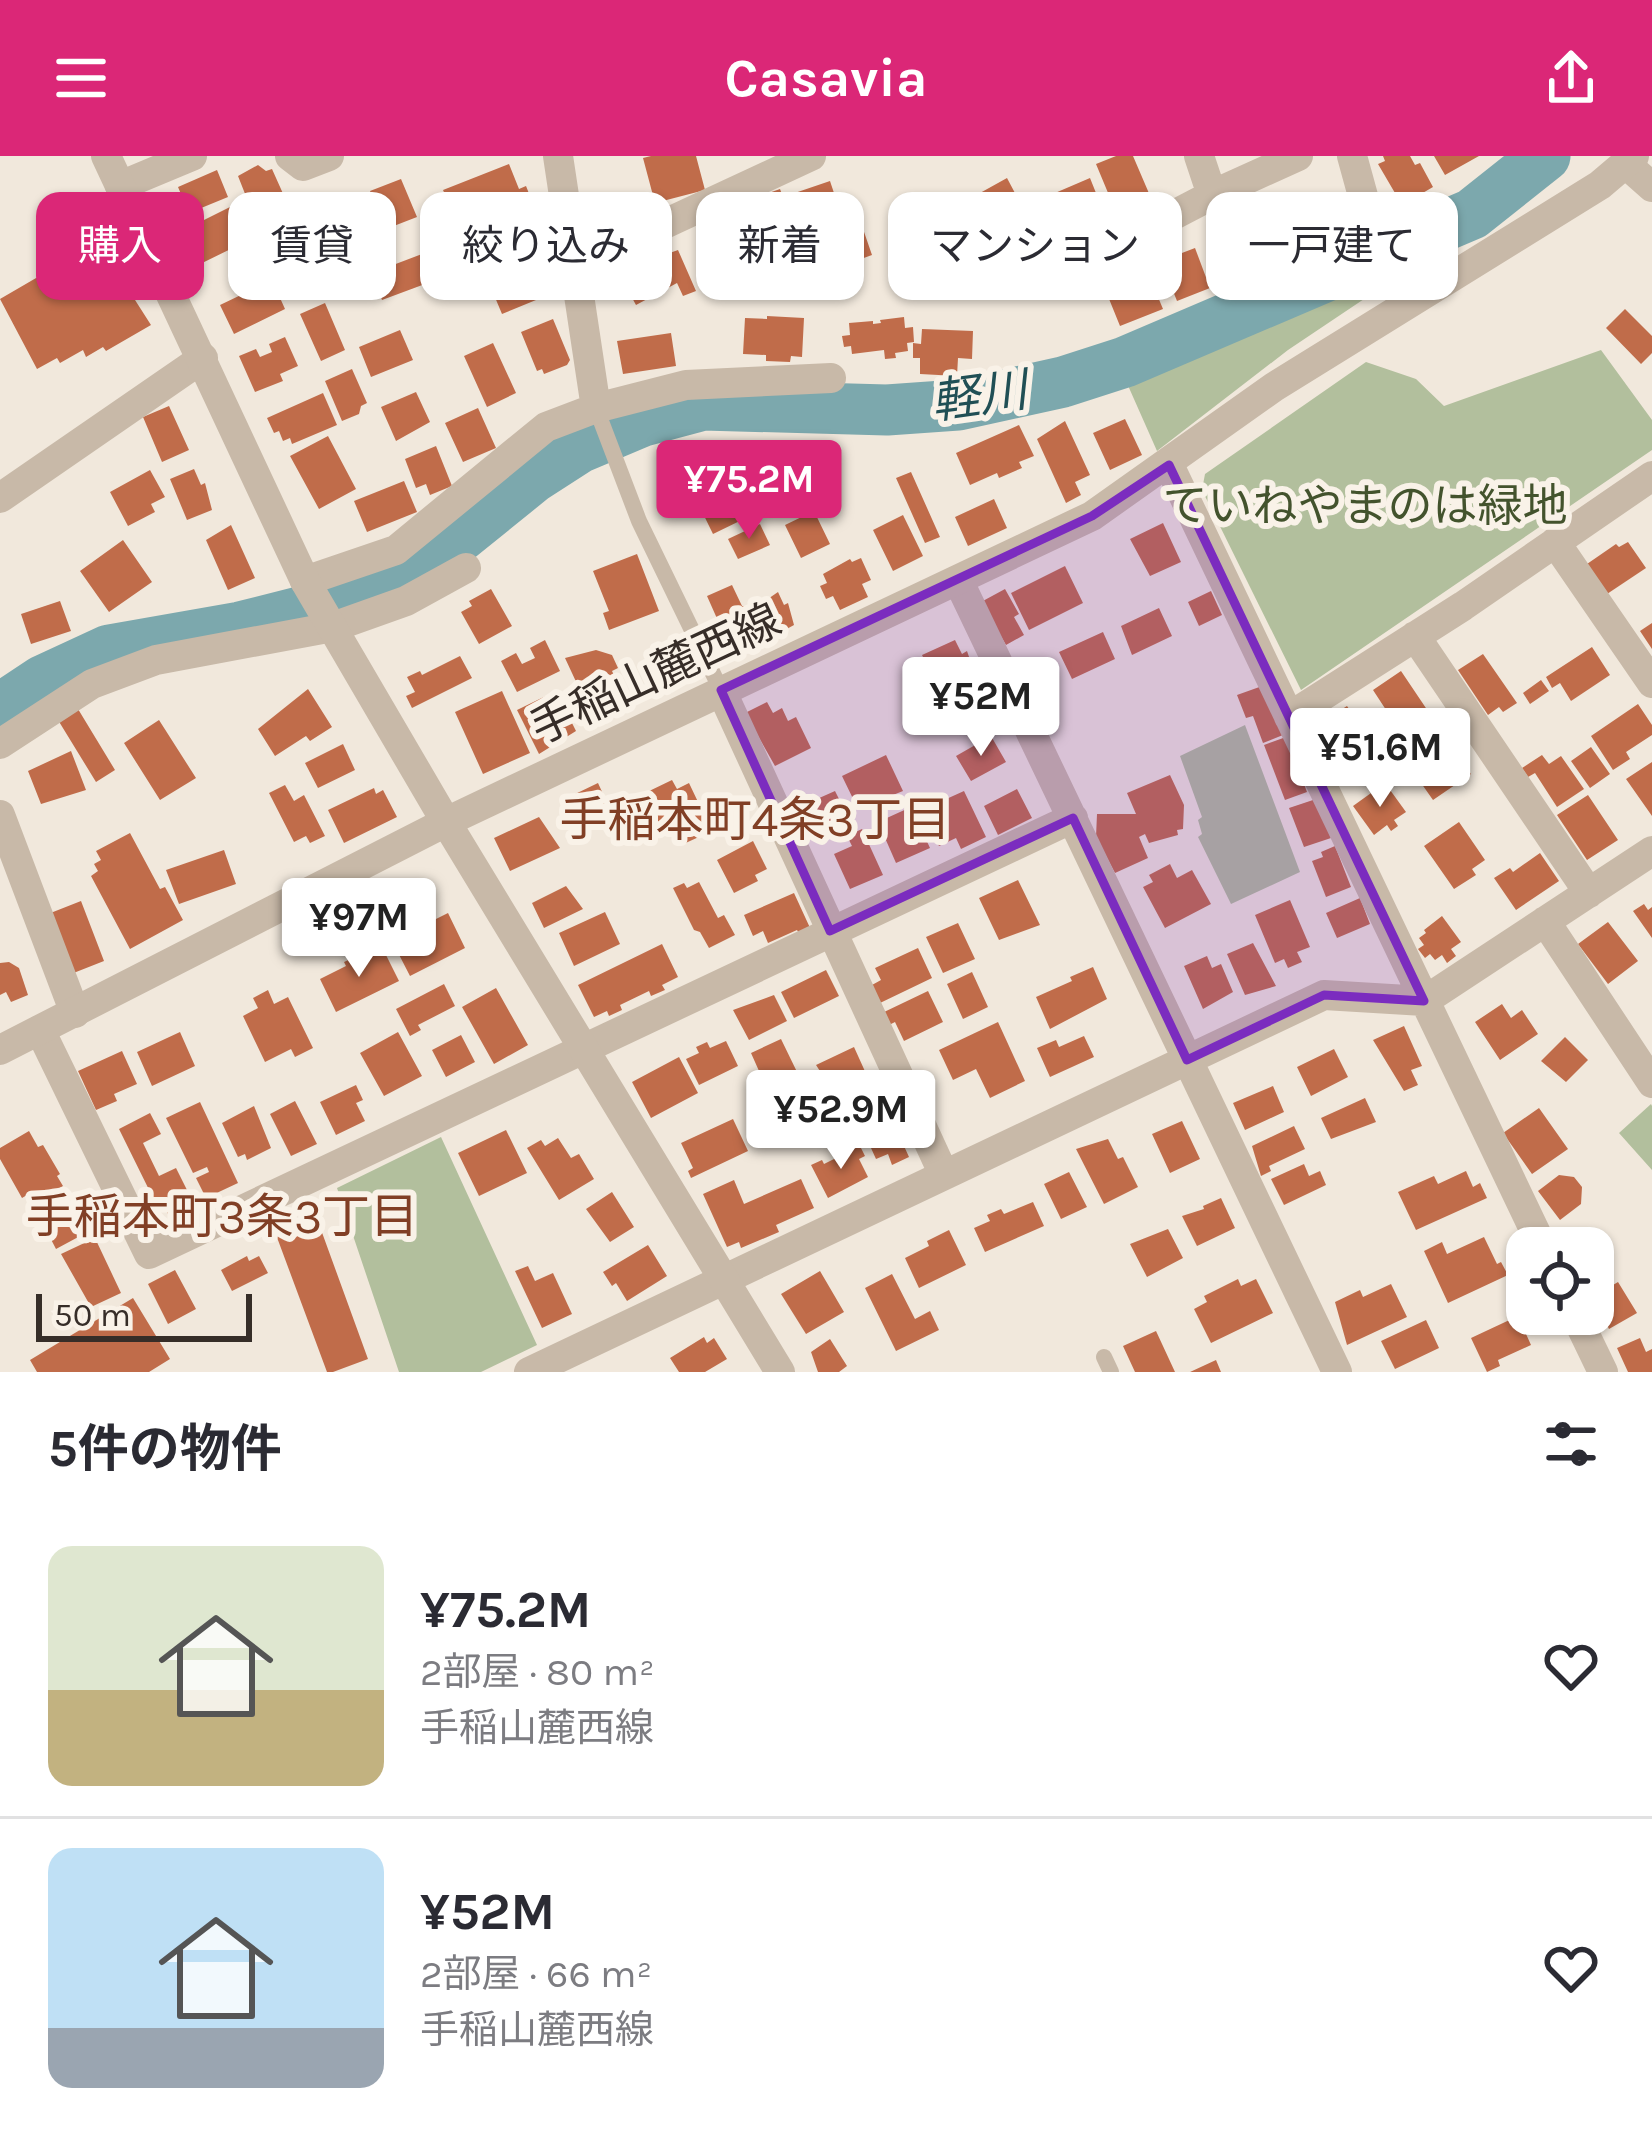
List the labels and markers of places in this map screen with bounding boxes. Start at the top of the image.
pin: ¥75.2M [651,440,847,542]
pin: ¥52M [910,657,1052,759]
pin: ¥51.6M [1282,708,1478,810]
pin: ¥97M [288,878,430,980]
pin: ¥52.9M [743,1070,939,1172]

